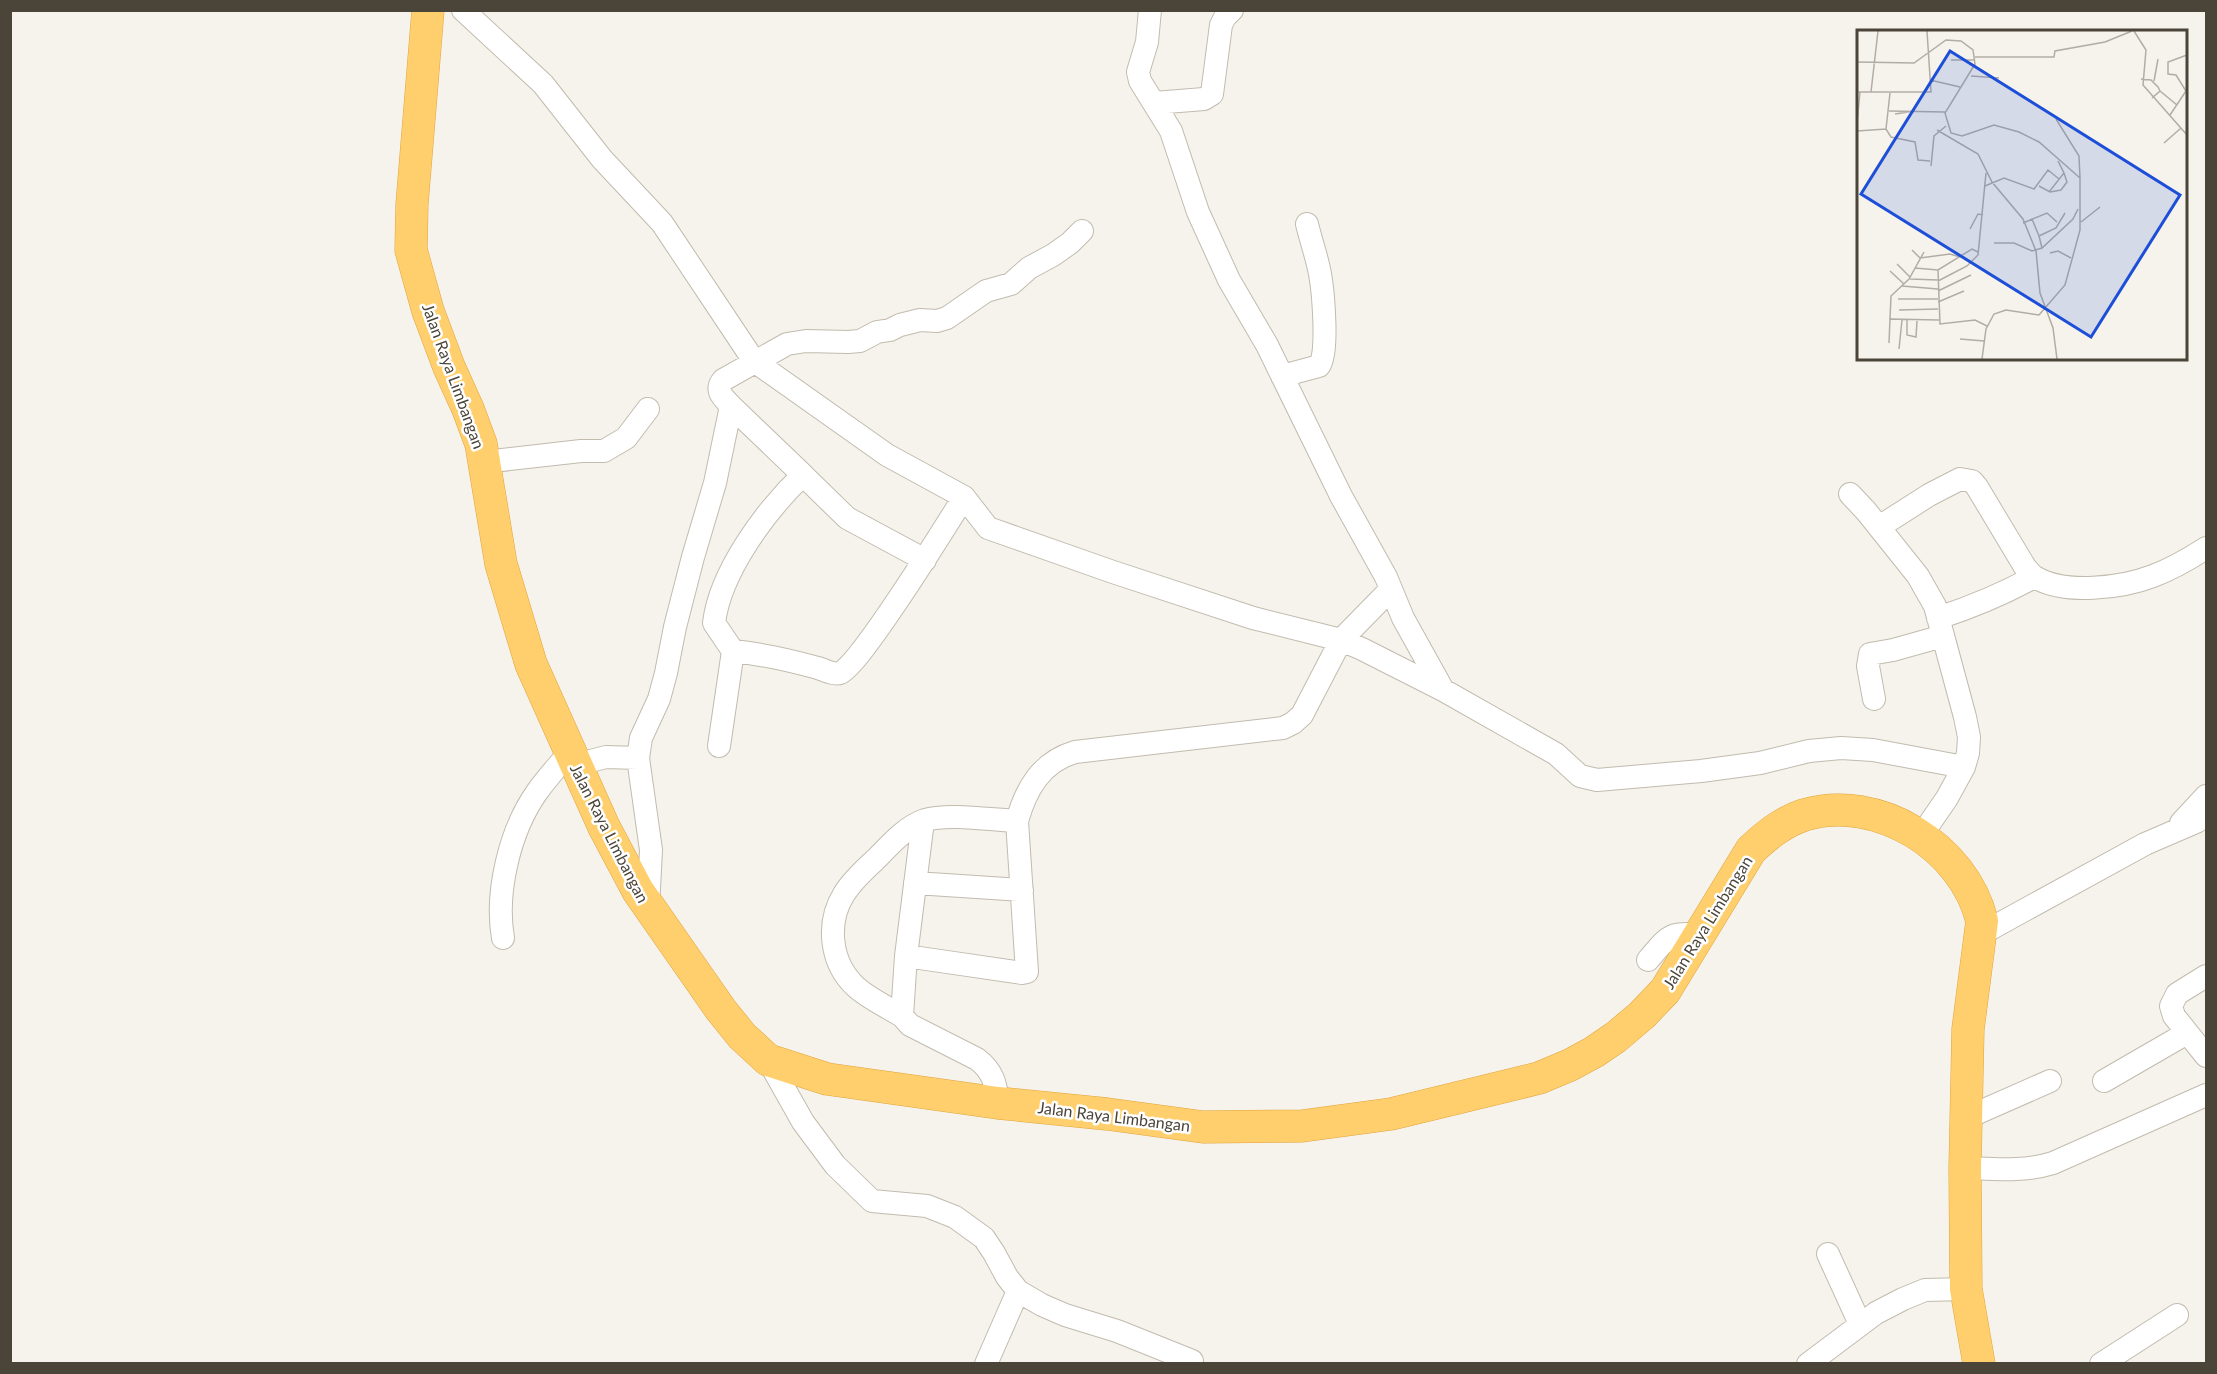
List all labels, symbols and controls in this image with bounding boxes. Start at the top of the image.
inset map [1857,30,2187,360]
street label: Jalan Raya Limbangan [419,301,489,451]
street label: Jalan Raya Limbangan [567,760,653,906]
street label: Jalan Raya Limbangan [1658,852,1756,992]
street label: Jalan Raya Limbangan [1037,1097,1191,1135]

